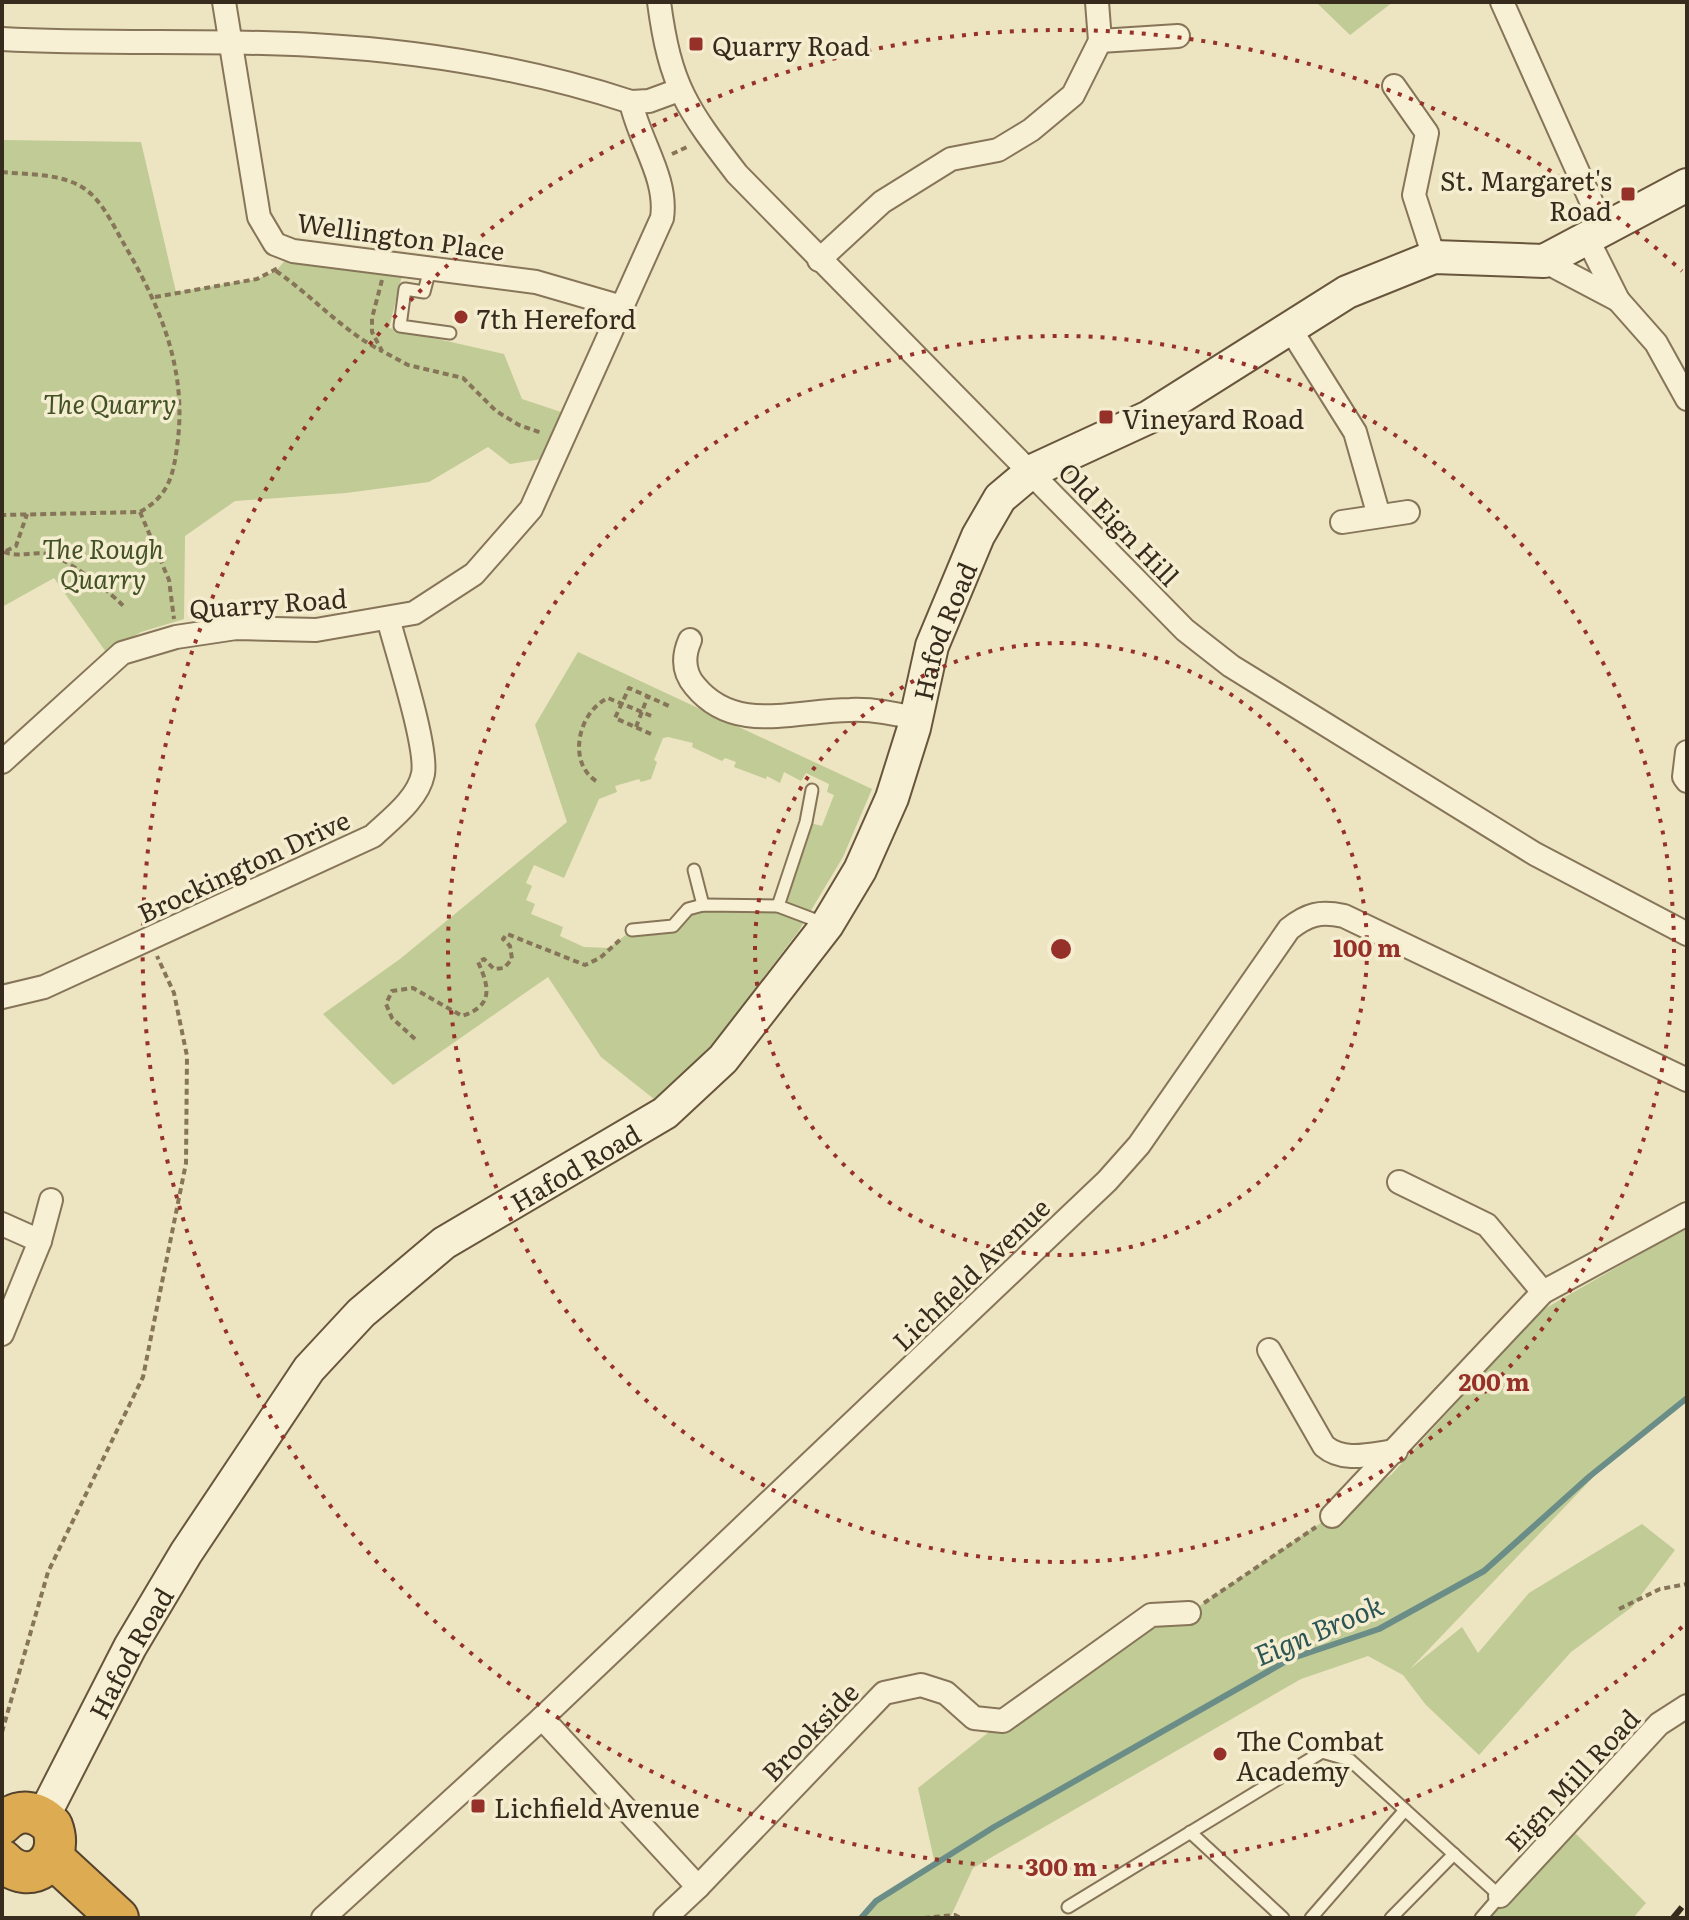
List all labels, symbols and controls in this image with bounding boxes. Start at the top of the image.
place label: Quarry Road [712,25,870,64]
marker: Quarry Road [687,35,705,53]
place label: St. Margaret's Road [1440,160,1612,229]
marker: St. Margaret's Road [1619,185,1637,203]
street label: Wellington Place [295,201,507,269]
place label: 7th Hereford [477,298,636,337]
marker: 7th Hereford [452,308,470,326]
park label: The Quarry [44,383,176,422]
place label: Vineyard Road [1122,398,1304,437]
marker: Vineyard Road [1097,408,1115,426]
street label: Old Eign Hill [1051,452,1189,594]
park label: The Rough Quarry [42,528,164,597]
street label: Hafod Road [901,555,985,704]
street label: Quarry Road [188,577,348,627]
street label: Brockington Drive [131,799,355,931]
text: 100 m [1333,929,1401,964]
centre of rings [1047,935,1075,963]
street label: Hafod Road [502,1113,647,1220]
street label: Lichfield Avenue [882,1187,1058,1359]
text: 200 m [1458,1363,1530,1398]
street label: Hafod Road [77,1579,181,1725]
water label: Eign Brook [1247,1583,1390,1675]
street label: Brookside [752,1673,866,1789]
street label: Eign Mill Road [1495,1699,1647,1859]
place label: The Combat Academy [1236,1720,1384,1789]
marker: The Combat Academy [1211,1745,1229,1763]
place label: Lichfield Avenue [494,1787,700,1826]
marker: Lichfield Avenue [469,1797,487,1815]
text: 300 m [1025,1848,1097,1883]

